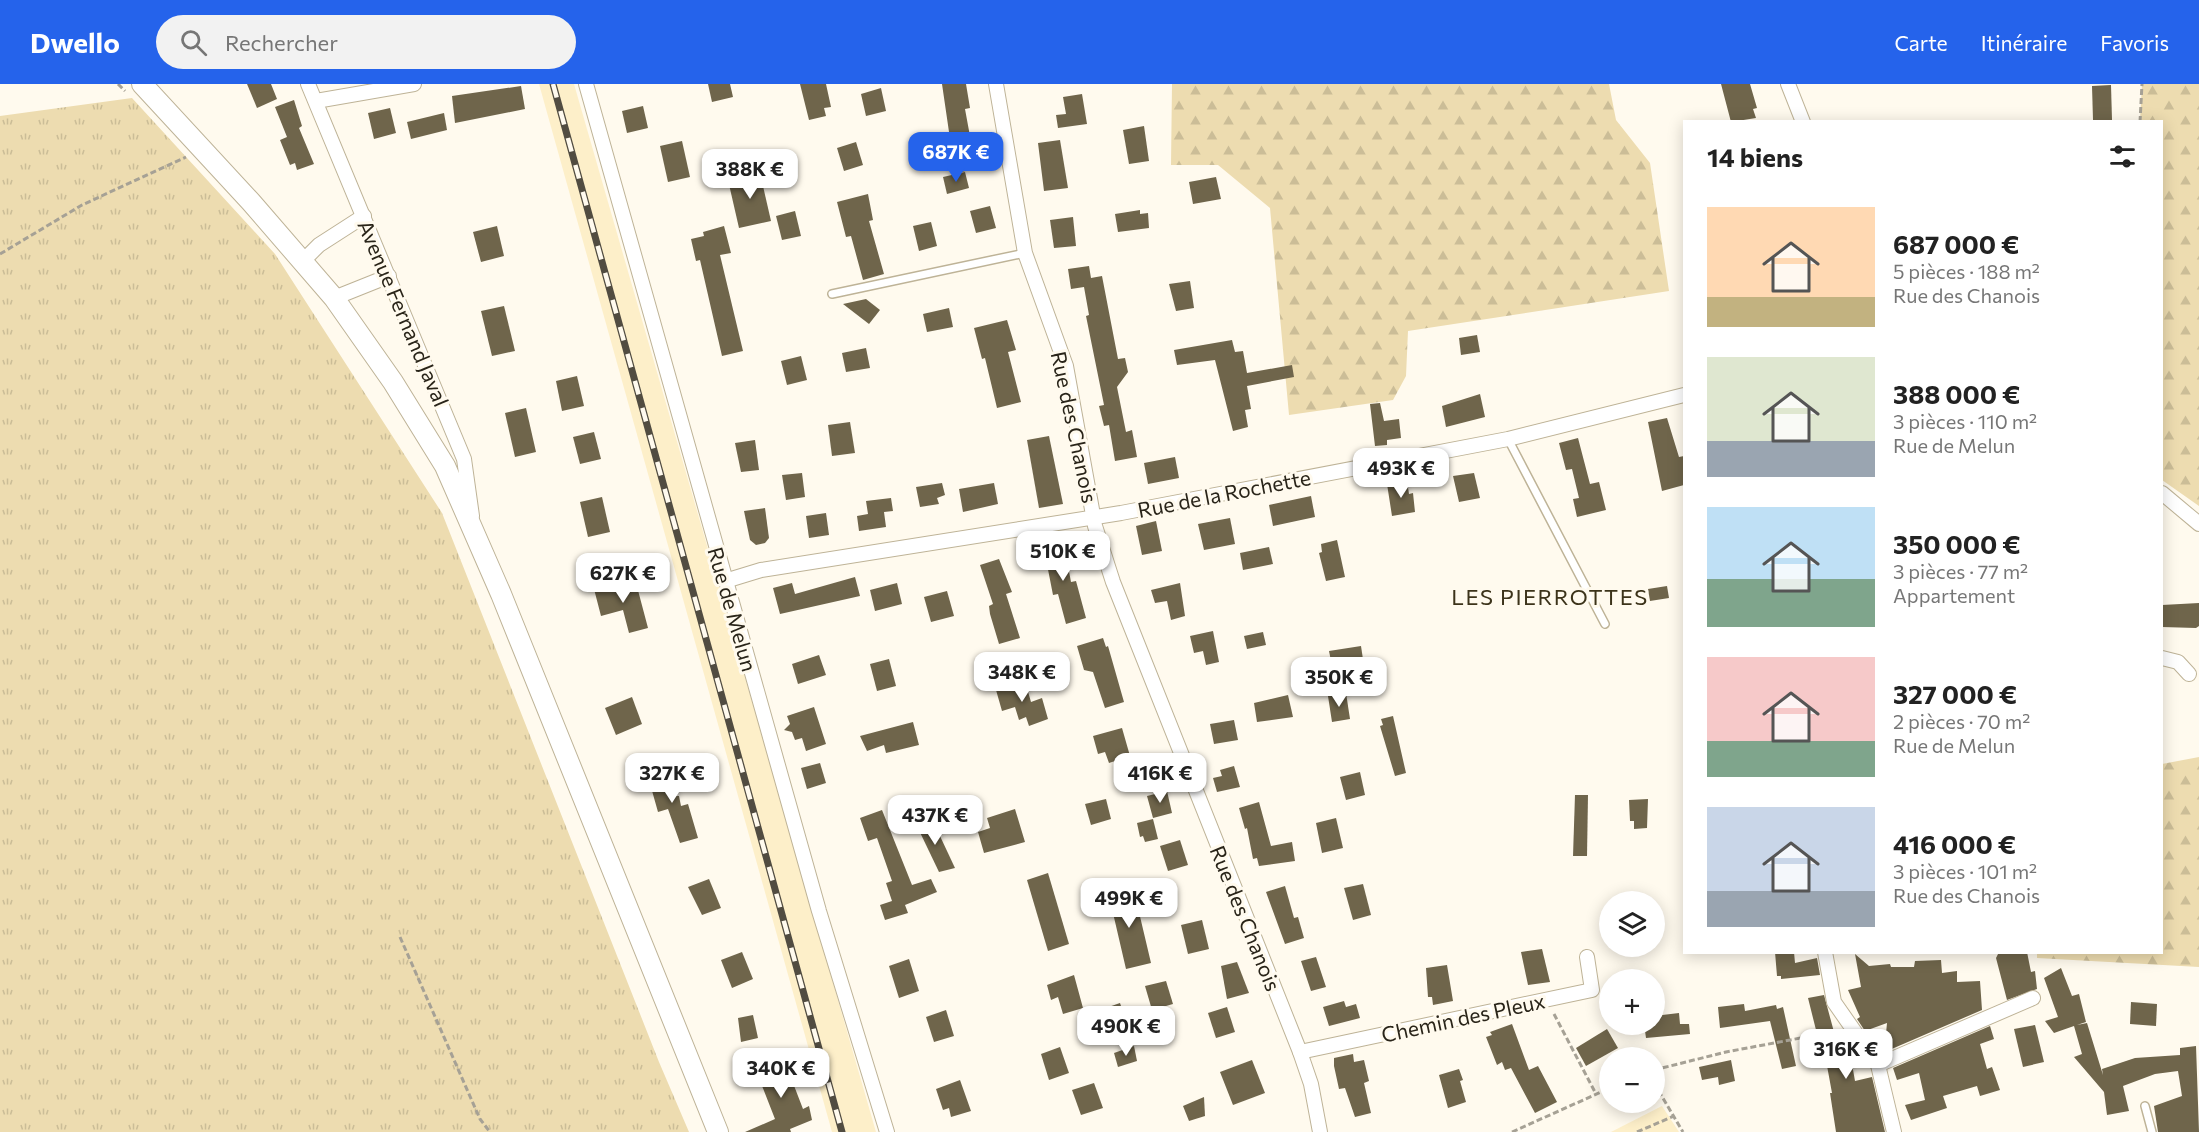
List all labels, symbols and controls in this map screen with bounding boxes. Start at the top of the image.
search box [156,15,576,69]
text: Dwello [30,25,120,59]
icon: search [177,26,210,59]
text: Rechercher [225,29,338,56]
text: Carte [1894,30,1948,55]
text: Itinéraire [1981,30,2067,55]
text: Favoris [2100,30,2169,55]
pin: 687K € [907,132,1005,183]
text: 687K € [922,139,990,163]
icon: filters [2106,140,2139,173]
text: 14 biens [1707,141,1803,172]
pin: 388K € [701,149,799,200]
text: 388K € [716,156,784,180]
street label: Avenue Fernand Javal [353,216,455,410]
text: 687 000 € [1893,228,2019,259]
icon: home [1755,231,1827,303]
text: 5 pièces · 188 m² [1893,259,2040,283]
text: Rue des Chanois [1893,283,2040,307]
street label: Rue des Chanois [1047,349,1103,505]
text: 388 000 € [1893,378,2020,409]
icon: home [1755,381,1827,453]
text: 3 pièces · 110 m² [1893,409,2037,433]
text: Rue de Melun [1893,433,2015,457]
pin: 493K € [1352,448,1450,499]
text: 493K € [1367,455,1435,479]
street label: Rue de la Rochette [1135,464,1313,522]
text: 350 000 € [1893,528,2021,559]
pin: 510K € [1014,531,1112,582]
icon: home [1755,531,1827,603]
text: 510K € [1030,538,1096,562]
street label: Rue de Melun [703,544,763,674]
pin: 627K € [574,553,672,604]
text: 3 pièces · 77 m² [1893,559,2028,583]
text: 627K € [590,560,656,584]
district label: LES PIERROTTES [1451,583,1649,610]
text: Appartement [1893,583,2015,607]
pin: 348K € [973,652,1071,703]
pin: 350K € [1290,657,1388,708]
text: 348K € [988,659,1056,683]
text: 350K € [1305,664,1373,688]
text: 327 000 € [1893,678,2017,709]
icon: home [1755,681,1827,753]
text: 2 pièces · 70 m² [1893,709,2030,733]
text: Rue de Melun [1893,733,2015,757]
pin: 327K € [623,753,721,804]
pin: 416K € [1111,753,1209,804]
text: 327K € [639,760,705,784]
text: 416K € [1128,760,1192,784]
pin: 437K € [886,795,984,846]
text: 437K € [902,802,968,826]
text: 416 000 € [1893,828,2016,859]
icon: home [1755,831,1827,903]
street label: Rue des Chanois [1205,842,1287,994]
text: 3 pièces · 101 m² [1893,859,2037,883]
pin: 499K € [1080,878,1178,929]
text: Rue des Chanois [1893,883,2040,907]
text: 499K € [1095,885,1163,909]
map controls [1599,891,1665,1113]
button: layers [1599,891,1665,957]
button: + [1599,969,1665,1035]
street label: Chemin des Pleux [1379,987,1547,1047]
pin: 490K € [1077,1006,1175,1057]
text: 490K € [1091,1013,1161,1037]
pin: 316K € [1797,1029,1895,1080]
text: 316K € [1814,1036,1878,1060]
button: − [1599,1047,1665,1113]
pin: 340K € [732,1048,830,1099]
text: 340K € [746,1055,816,1079]

